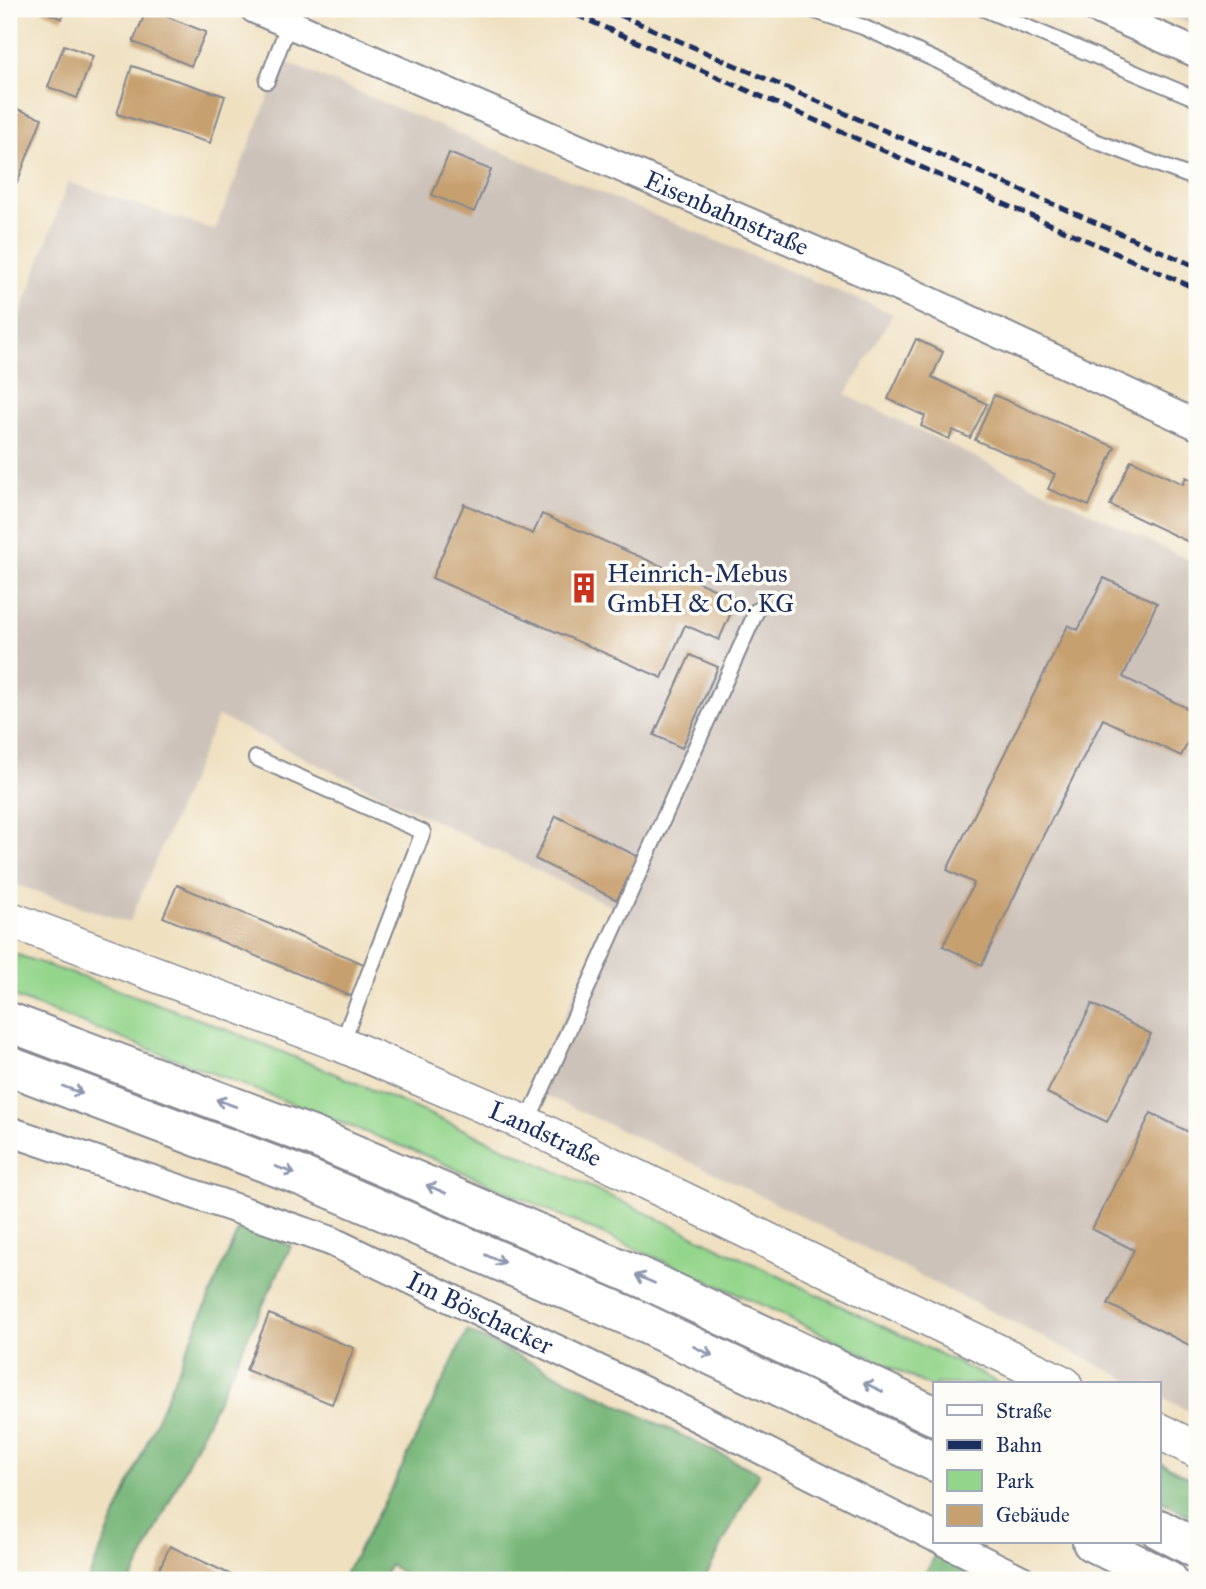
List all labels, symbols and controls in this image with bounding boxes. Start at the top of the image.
street label: Eisenbahnstraße [640,163,814,263]
place label: Heinrich-Mebus GmbH & Co. KG [607,557,794,619]
building icon: Heinrich-Mebus GmbH & Co. KG [567,571,601,605]
one-way arrow [61,1085,83,1097]
street label: Landstraße [484,1094,607,1174]
one-way arrow [215,1096,237,1109]
one-way arrow [274,1165,296,1178]
one-way arrow [426,1182,447,1195]
one-way arrow [484,1253,505,1266]
street label: Im Böschacker [402,1264,559,1362]
one-way arrow [635,1272,656,1285]
one-way arrow [692,1345,713,1359]
one-way arrow [863,1379,884,1393]
legend [933,1382,1160,1544]
text: Straße [996,1398,1052,1424]
text: Bahn [996,1432,1042,1458]
text: Park [996,1468,1034,1494]
text: Gebäude [996,1502,1070,1528]

